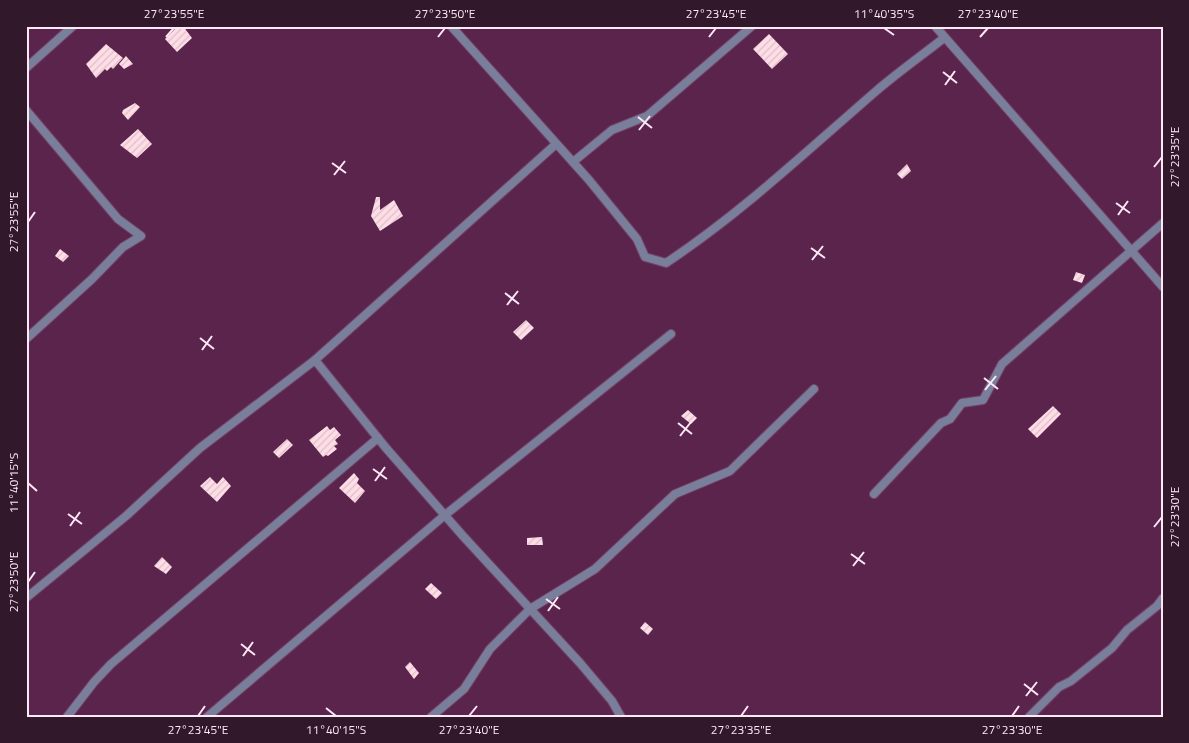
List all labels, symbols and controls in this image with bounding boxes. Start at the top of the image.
text: 27°23'55"E [144,4,205,23]
text: 27°23'50"E [415,4,476,23]
text: 27°23'45"E [686,4,747,23]
text: 11°40'35"S [854,4,914,23]
text: 27°23'40"E [958,4,1019,23]
text: 27°23'35"E [1165,126,1184,187]
text: 27°23'55"E [4,191,23,252]
text: 11°40'15"S [4,453,23,513]
text: 27°23'30"E [1165,486,1184,547]
text: 27°23'50"E [4,551,23,612]
text: 27°23'45"E [168,720,229,739]
text: 11°40'15"S [306,720,366,739]
text: 27°23'40"E [439,720,500,739]
text: 27°23'35"E [711,720,772,739]
text: 27°23'30"E [982,720,1043,739]

